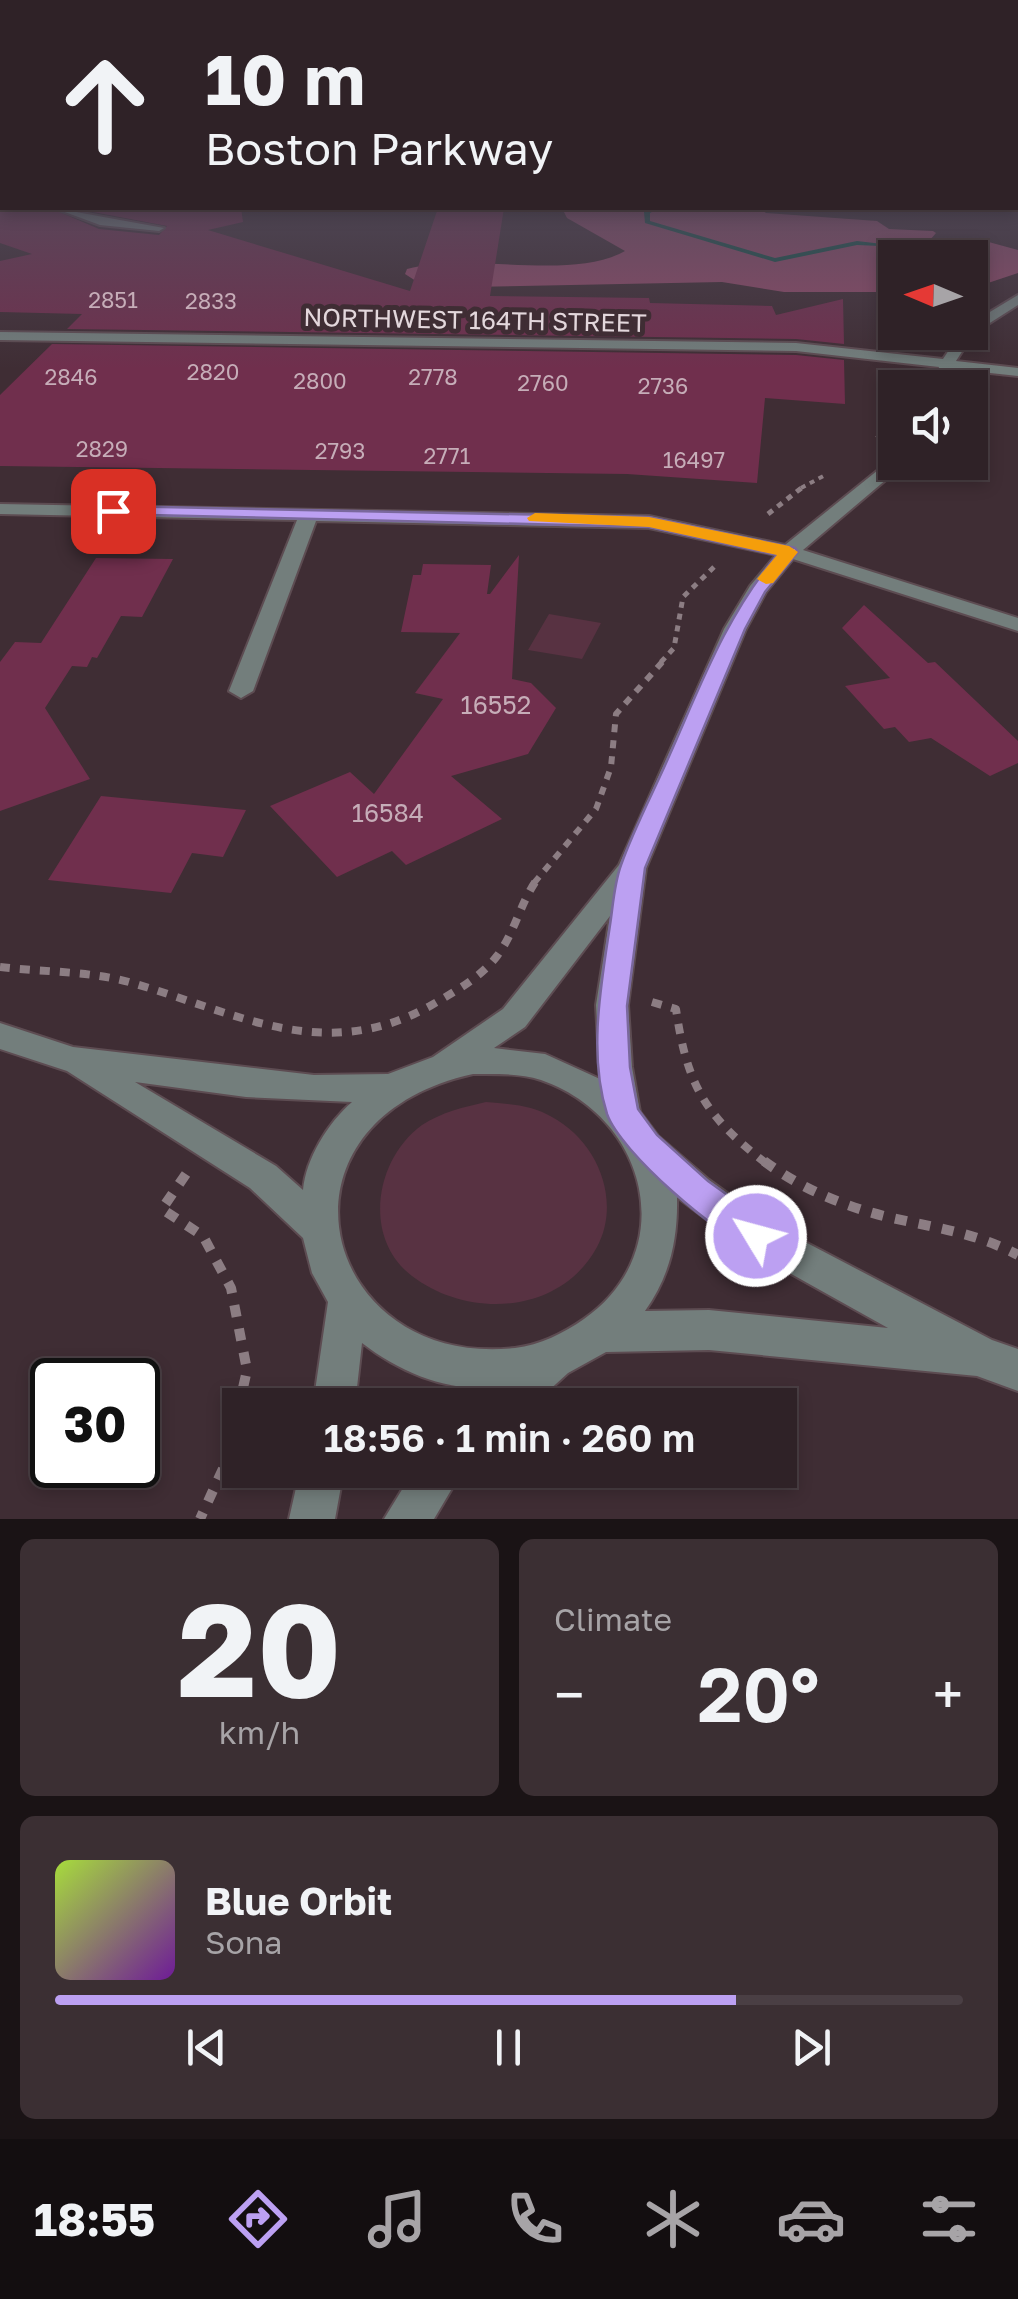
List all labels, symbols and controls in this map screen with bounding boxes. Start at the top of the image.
text: 10 m [205,36,365,120]
icon: ahead [40,40,170,170]
text: Boston Parkway [205,121,553,175]
north arrow [878,240,988,350]
map controls [878,240,988,480]
house number: 2851 [88,286,138,313]
house number: 2833 [185,287,237,314]
street label: NORTHWEST 164TH STREET [303,301,647,338]
house number: 2820 [187,358,239,385]
house number: 2846 [45,363,97,390]
house number: 2778 [408,363,458,390]
house number: 2800 [293,367,347,394]
house number: 2760 [517,369,569,396]
button: sound [878,370,988,480]
house number: 2736 [638,372,688,399]
house number: 2829 [76,435,128,462]
house number: 2793 [315,437,365,464]
house number: 2771 [424,442,471,469]
house number: 16497 [663,446,725,473]
pin [71,469,156,554]
icon: arrive [86,484,141,539]
house number: 16552 [461,689,531,720]
house number: 16584 [352,797,424,828]
position arrow [704,1184,808,1288]
speed limit sign: 30 [30,1358,160,1488]
text: 18:56 · 1 min · 260 m [324,1415,695,1460]
text: 20 [178,1570,341,1726]
text: Climate [554,1600,672,1638]
text: 20° [697,1648,820,1739]
text: − [554,1661,584,1727]
text: + [933,1661,963,1727]
text: km/h [219,1713,300,1751]
text: Blue Orbit [205,1878,392,1923]
text: Sona [205,1923,282,1961]
icon: previous [179,2020,234,2075]
icon: pause [481,2020,536,2075]
icon: next [784,2020,839,2075]
icon: directions [223,2184,293,2254]
icon: music [362,2184,432,2254]
icon: phone [500,2184,570,2254]
icon: climate [638,2184,708,2254]
icon: car [776,2184,846,2254]
icon: filters [914,2184,984,2254]
text: 18:55 [34,2192,155,2246]

